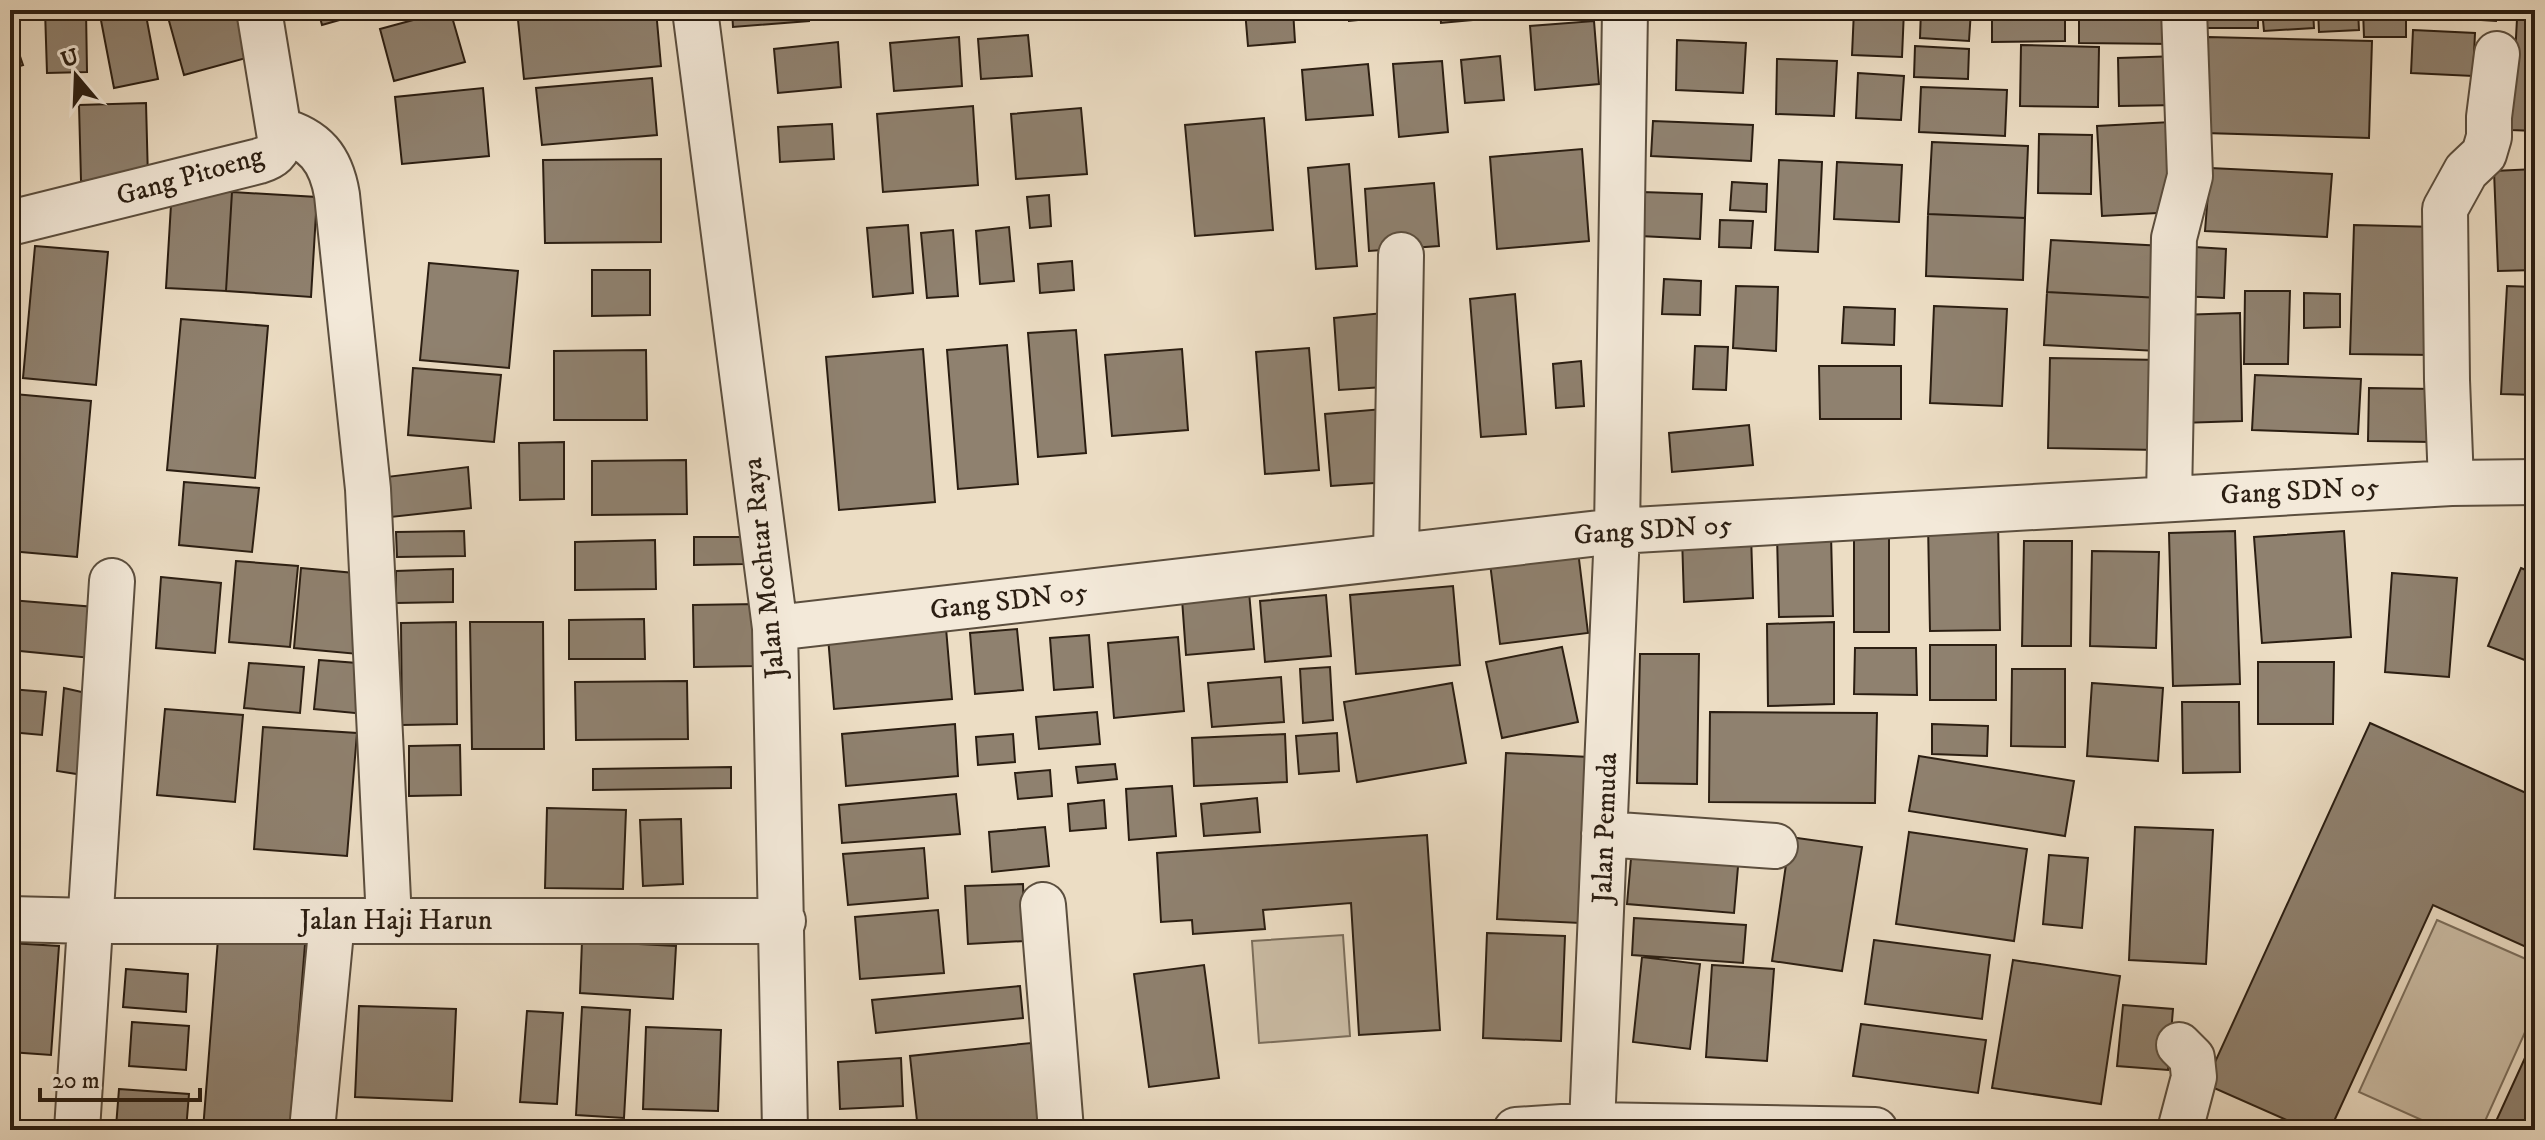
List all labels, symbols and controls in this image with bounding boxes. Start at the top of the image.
north arrow [36,36,116,116]
text: U [58,43,82,74]
street label: Gang Pitoeng [112,138,268,214]
street label: Jalan Mochtar Raya [735,456,793,683]
street label: Gang SDN 05 [2220,469,2380,513]
street label: Gang SDN 05 [1573,507,1734,553]
street label: Gang SDN 05 [928,574,1090,628]
street label: Jalan Pemuda [1585,752,1625,907]
street label: Jalan Haji Harun [297,903,493,938]
scale bar [40,1052,200,1102]
text: 20 m [52,1066,100,1096]

